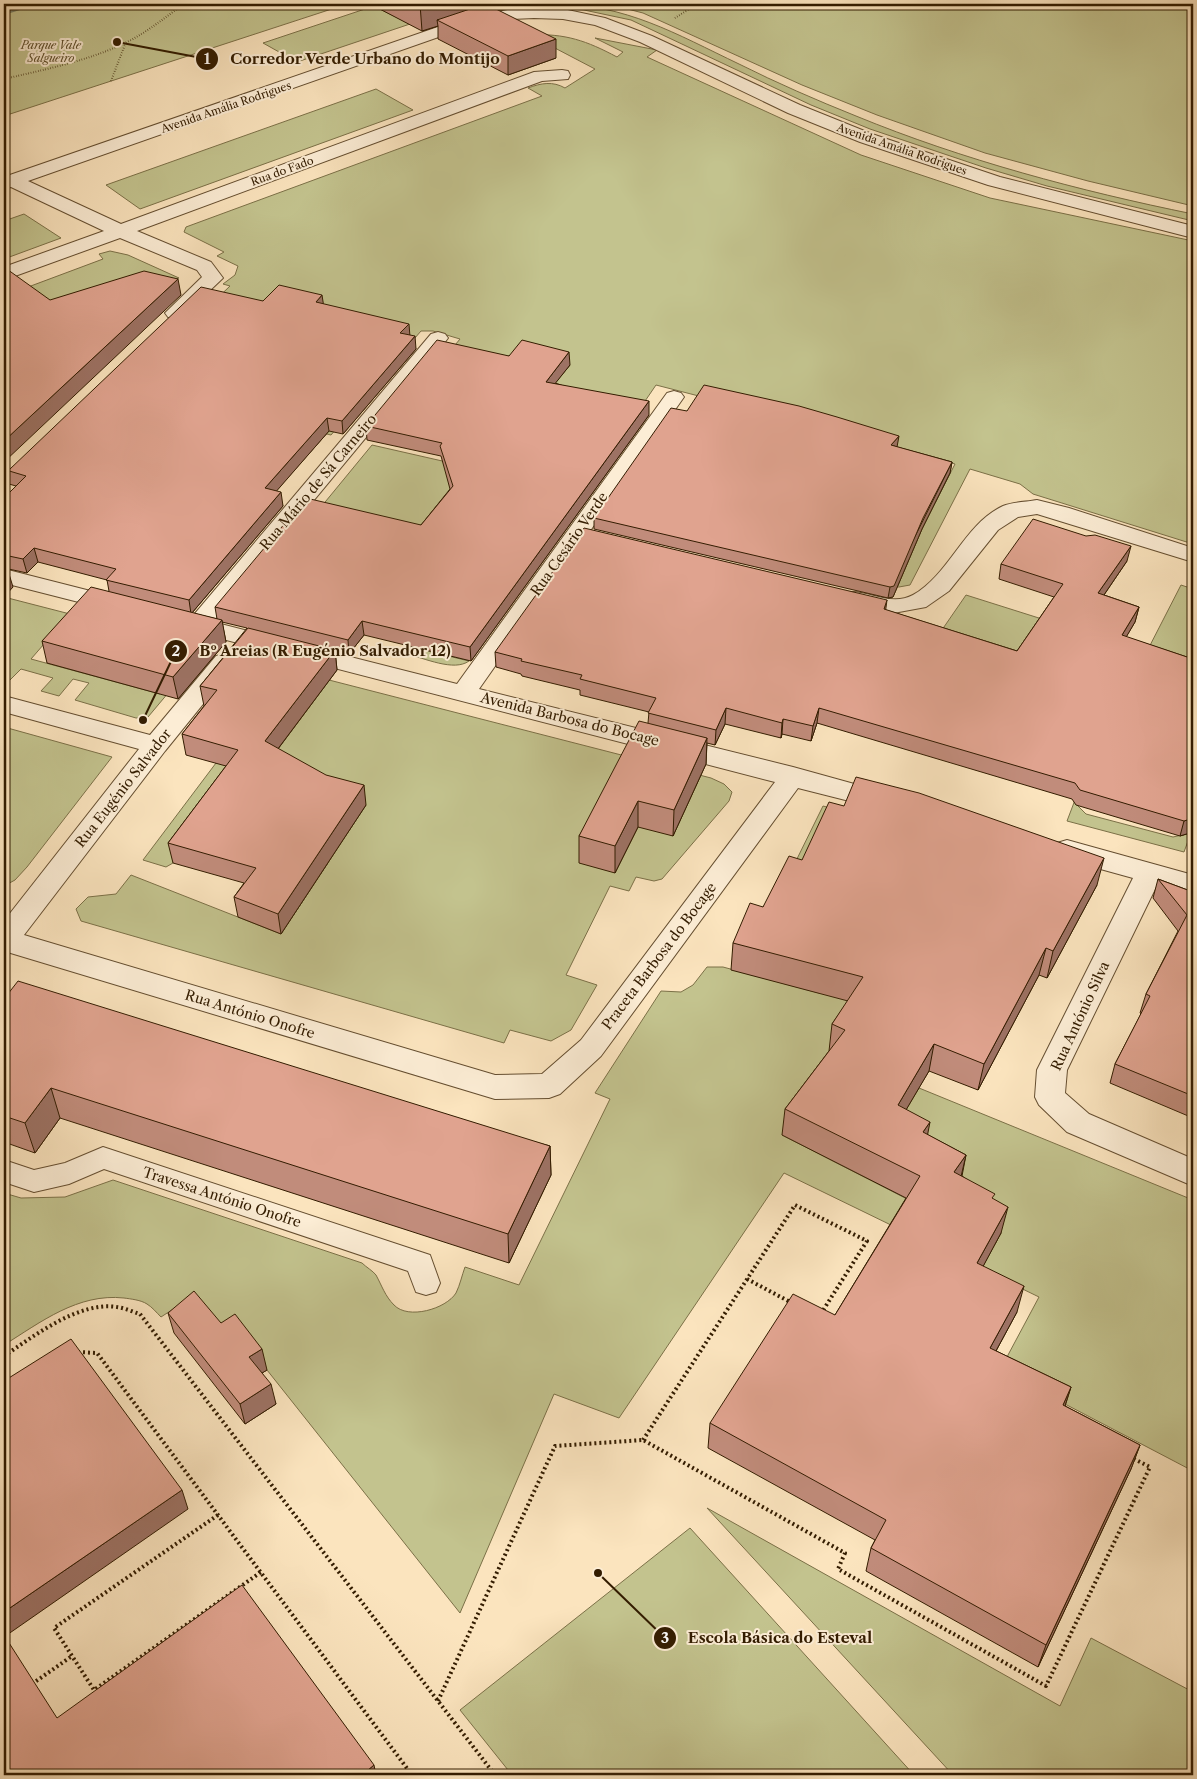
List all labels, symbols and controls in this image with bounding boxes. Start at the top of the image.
park label: Parque Vale Salgueiro [20,38,82,65]
callout: Corredor Verde Urbano do Montijo [194,44,510,74]
text: 1 [204,49,211,68]
text: Corredor Verde Urbano do Montijo [230,49,500,68]
street label: Avenida Amália Rodrigues [158,78,293,136]
street label: Avenida Amália Rodrigues [834,120,969,178]
street label: Rua do Fado [249,153,316,189]
street label: Rua Mário de Sá Carneiro [256,410,380,554]
street label: Rua Cesário Verde [526,488,612,599]
callout: Bº Areias (R Eugénio Salvador 12) [163,636,461,666]
text: 2 [172,641,181,660]
text: Bº Areias (R Eugénio Salvador 12) [199,641,451,660]
street label: Avenida Barbosa do Bocage [478,688,661,750]
street label: Rua Eugénio Salvador [71,725,175,851]
street label: Praceta Barbosa do Bocage [598,879,720,1033]
street label: Rua António Silva [1047,958,1113,1073]
street label: Rua António Onofre [183,986,317,1042]
street label: Travessa António Onofre [140,1163,304,1231]
callout: Escola Básica do Esteval [652,1623,882,1653]
text: 3 [661,1628,669,1647]
text: Escola Básica do Esteval [688,1628,872,1647]

